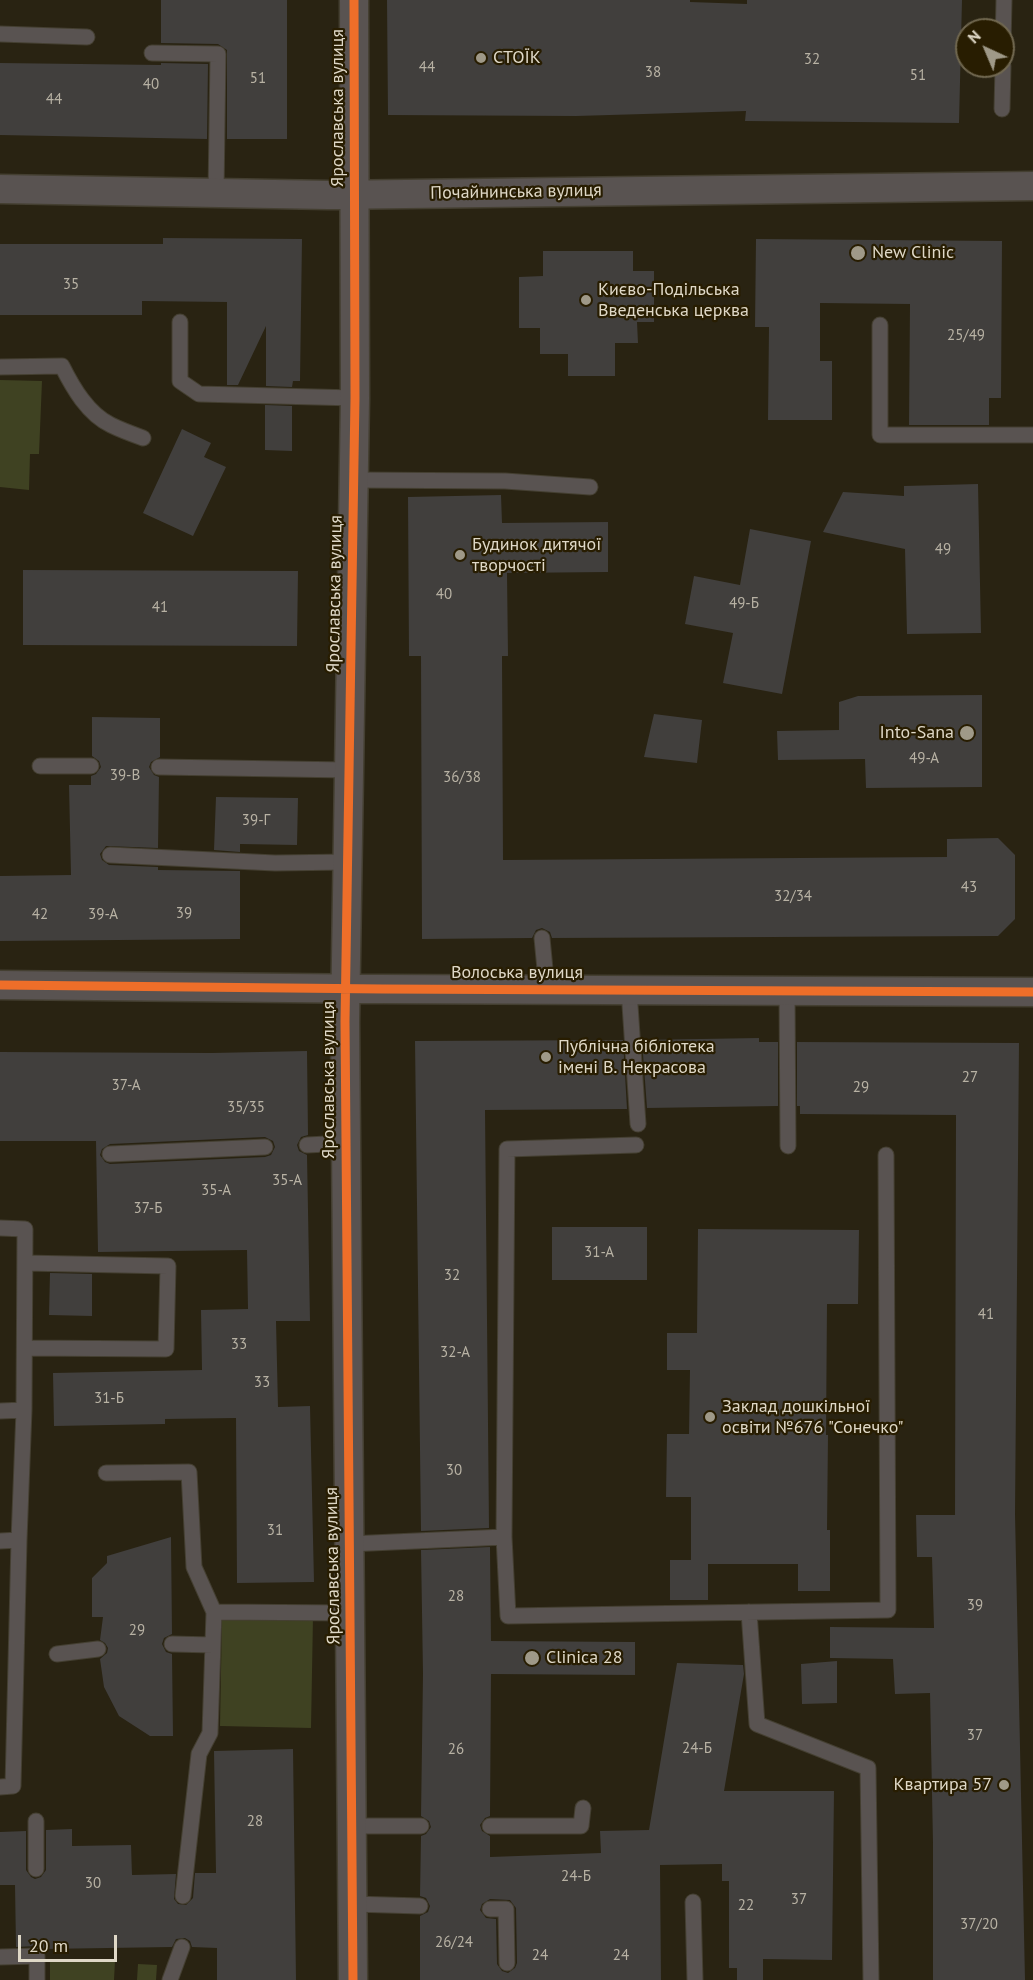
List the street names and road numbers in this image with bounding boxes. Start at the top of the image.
street label: Ярославська вулиця [327,29,349,187]
street label: Почайнинська вулиця [430,180,602,204]
street label: Ярославська вулиця [323,515,347,673]
street label: Волоська вулиця [451,962,583,984]
street label: Ярославська вулиця [318,1001,340,1159]
street label: Ярославська вулиця [321,1487,345,1645]

